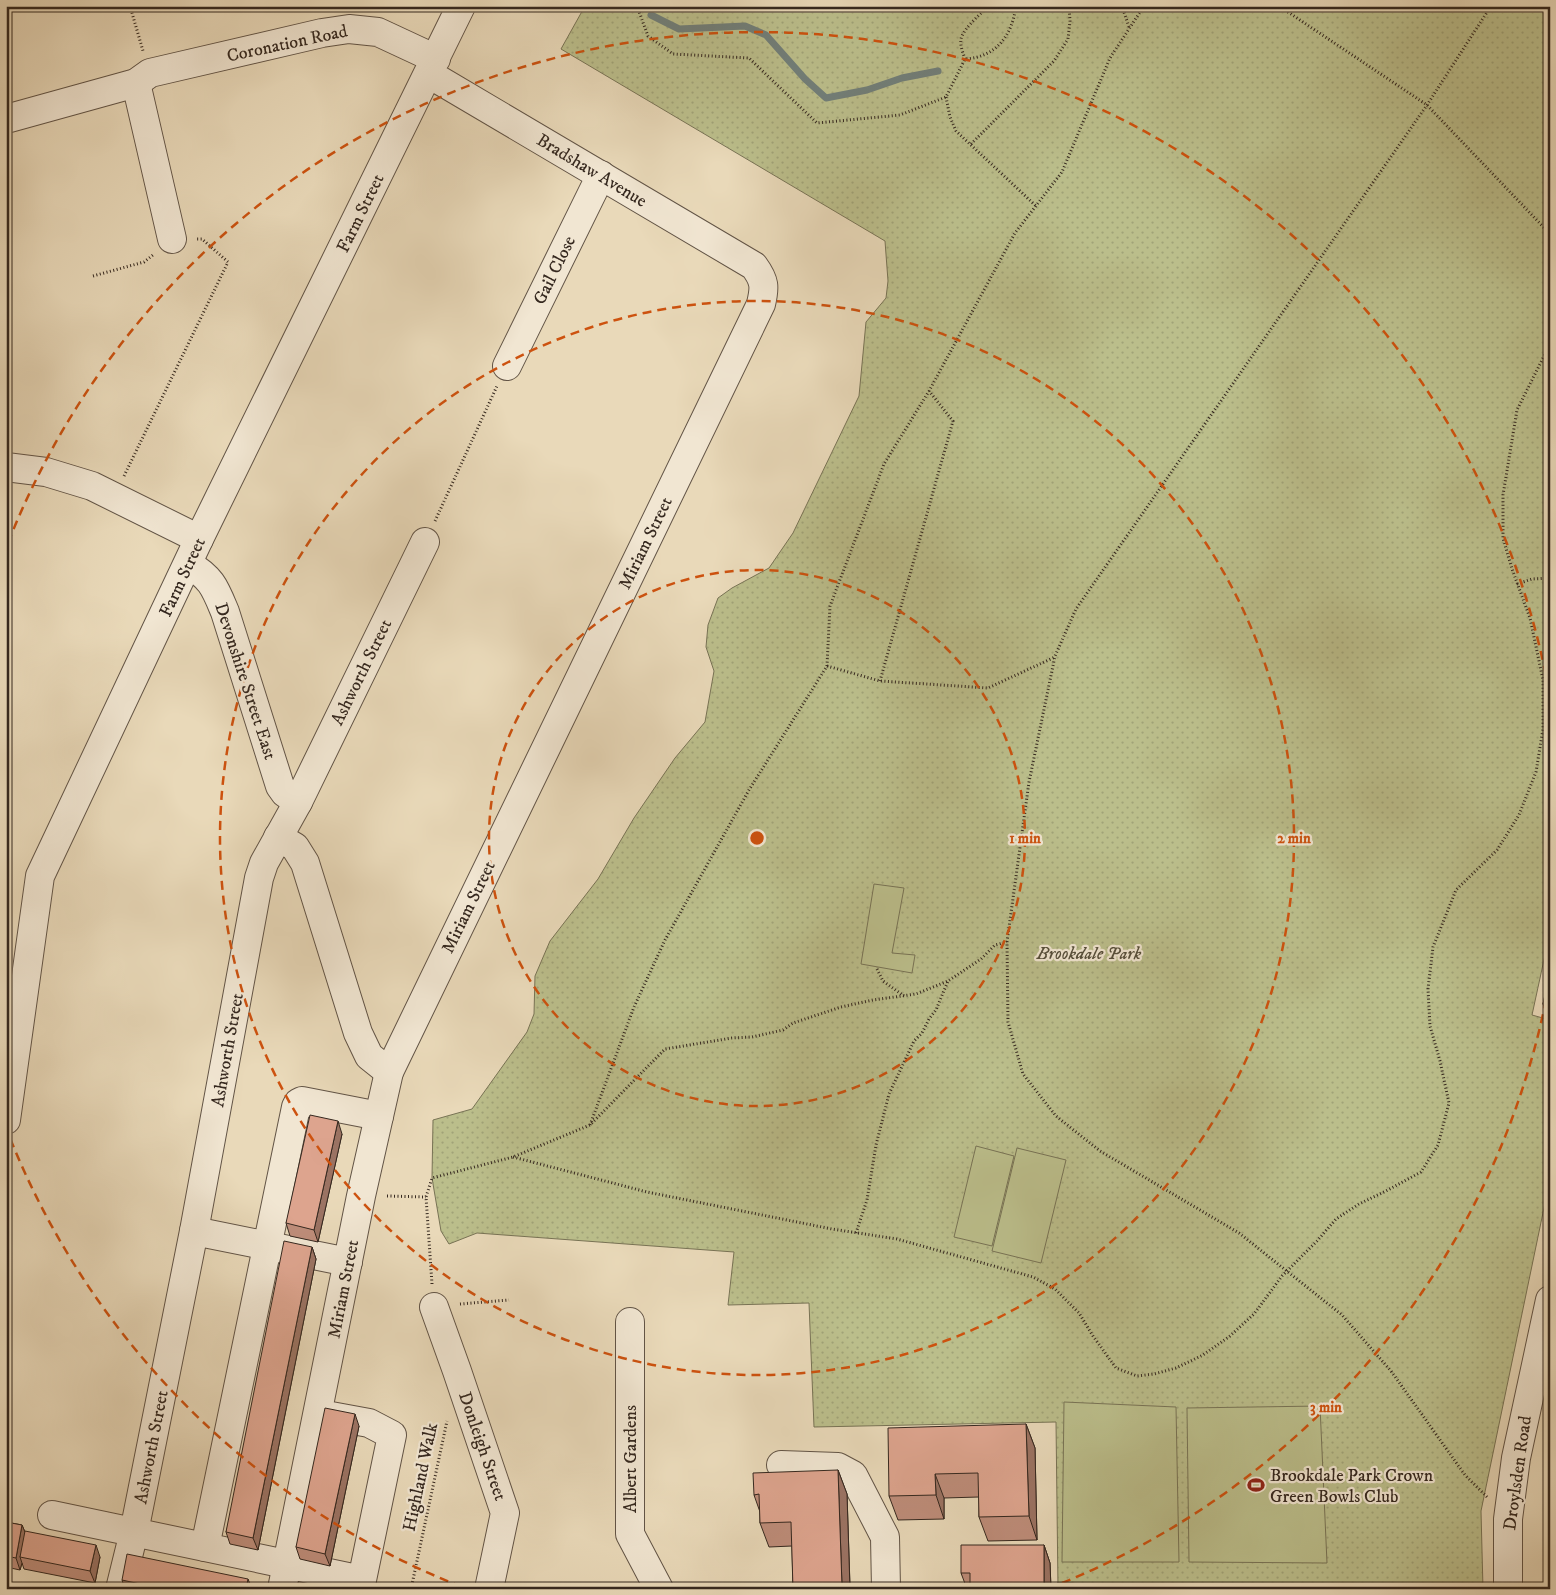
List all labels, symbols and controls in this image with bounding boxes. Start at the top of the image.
street label: Coronation Road [225,20,350,68]
street label: Bradshaw Avenue [532,129,651,212]
street label: Farm Street [332,170,389,256]
street label: Gail Close [529,233,581,308]
street label: Miriam Street [614,493,678,593]
street label: Farm Street [155,534,211,620]
street label: Devonshire Street East [209,600,281,763]
street label: Ashworth Street [327,616,397,729]
centre of rings [748,829,766,847]
text: 1 min [1009,829,1041,848]
text: 2 min [1277,829,1311,848]
street label: Miriam Street [437,857,501,957]
park label: Brookdale Park [1036,943,1142,965]
street label: Ashworth Street [207,991,249,1109]
street label: Miriam Street [324,1238,364,1340]
street label: Ashworth Street [130,1388,174,1506]
street label: Donleigh Street [453,1389,511,1504]
text: 3 min [1310,1398,1342,1417]
street label: Albert Gardens [620,1405,642,1513]
street label: Droylsden Road [1499,1414,1537,1532]
street label: Highland Walk [399,1421,443,1534]
place label: Brookdale Park Crown Green Bowls Club [1270,1465,1434,1508]
sports icon: Brookdale Park Crown Green Bowls Club [1246,1475,1266,1495]

